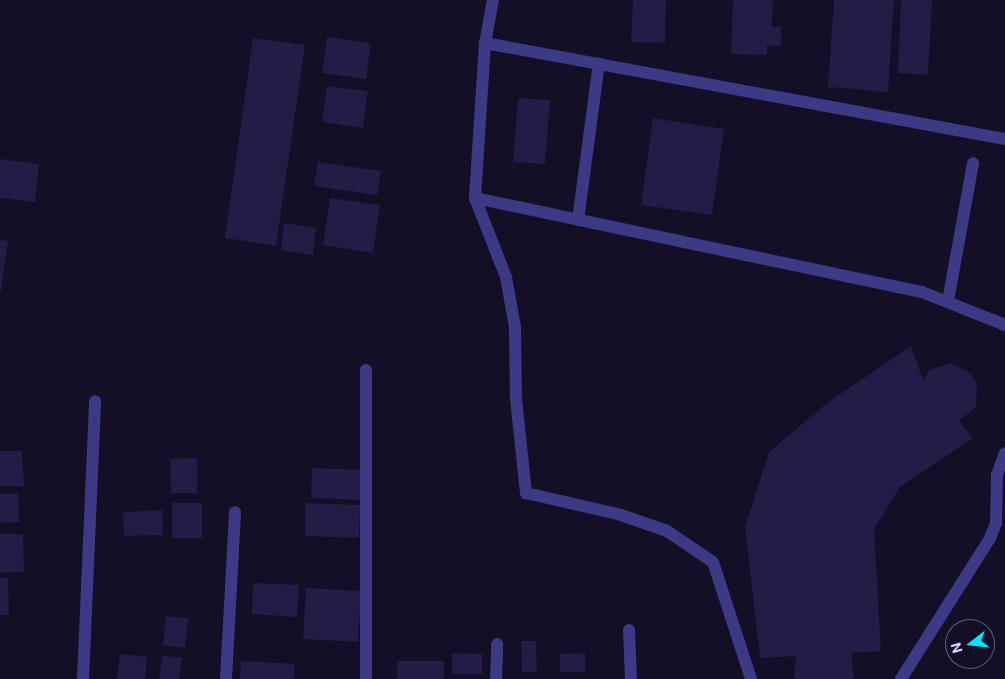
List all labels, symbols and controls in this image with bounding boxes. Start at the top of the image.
north arrow [945,619,995,669]
text: N [947,641,966,655]

